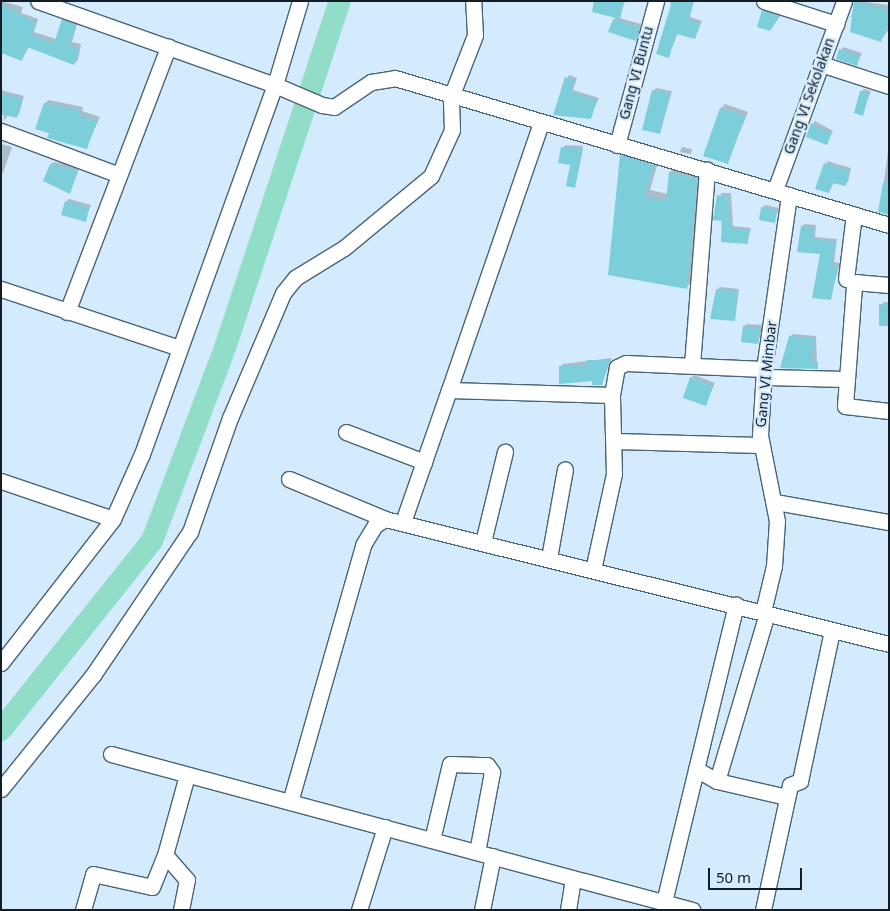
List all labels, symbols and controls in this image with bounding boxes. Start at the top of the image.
street label: Gang VI Buntu [615,25,657,121]
street label: Gang VI Sekolakan [780,35,838,157]
street label: Gang VI Mimbar [752,320,780,428]
scale bar [710,858,804,890]
text: 50 m [716,867,751,887]

